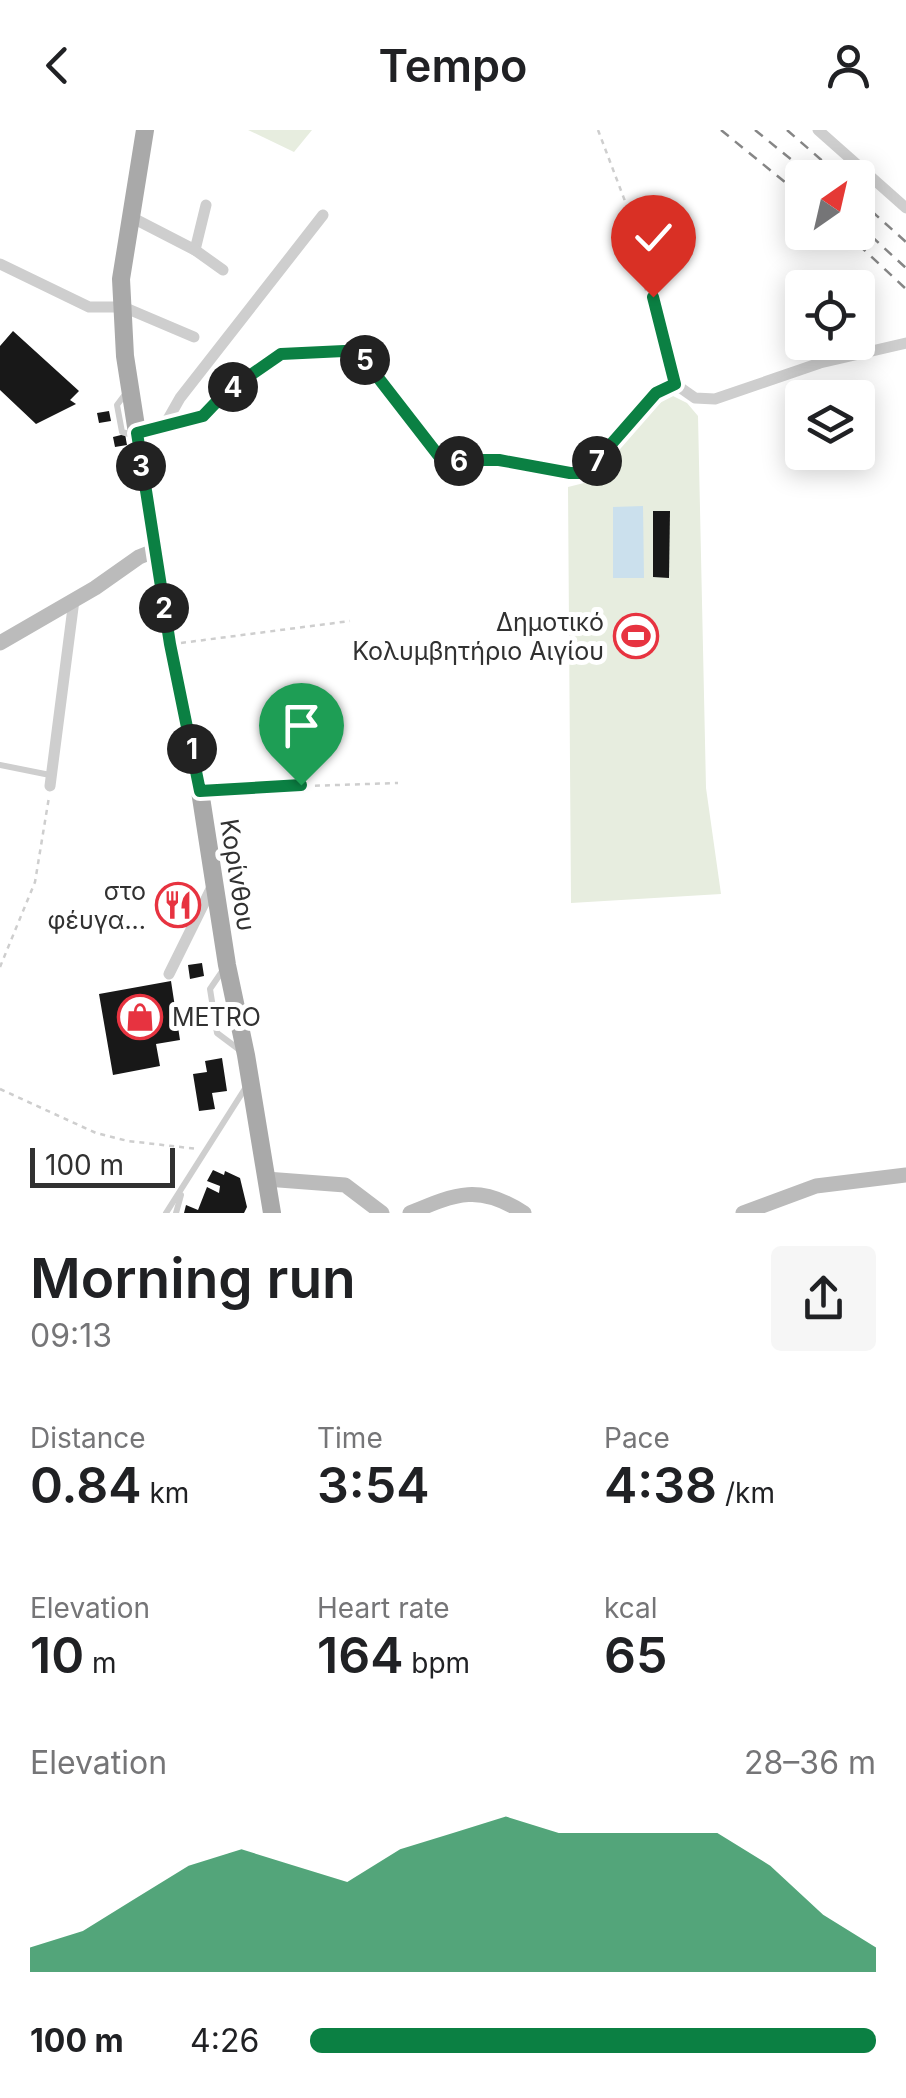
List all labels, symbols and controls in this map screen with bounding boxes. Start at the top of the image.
icon: back [30,38,85,93]
text: Tempo [379,38,527,93]
icon: person [821,38,876,93]
north arrow [785,160,875,250]
map controls [785,160,875,470]
pin [611,195,696,298]
icon: check [626,210,681,265]
button: locate [785,270,875,360]
pin: 5 [340,335,390,385]
text: 5 [356,343,374,377]
pin: 4 [208,362,258,412]
text: 4 [224,370,242,404]
button: layers [785,380,875,470]
pin: 6 [434,436,484,486]
pin: 7 [572,436,622,486]
pin: 3 [116,441,166,491]
text: 6 [450,444,468,478]
text: 7 [589,444,605,478]
text: 3 [132,449,150,483]
pin: 2 [139,583,189,633]
text: 2 [155,591,173,625]
place label: Δημοτικό Κολυμβητήριο Αιγίου [352,607,604,666]
sports icon: Δημοτικό Κολυμβητήριο Αιγίου [613,613,659,659]
pin [259,683,344,786]
icon: arrive [274,698,329,753]
pin: 1 [167,724,217,774]
text: 1 [186,732,198,766]
street label: Κορίνθου [214,817,262,933]
place label: στο φέυγα... [48,876,146,935]
restaurant icon: στο φέυγα... [155,882,201,928]
shop icon: METRO [117,994,163,1040]
place label: METRO [172,1002,261,1032]
scale bar [30,1143,175,1188]
text: 100 m [45,1148,124,1182]
text: Morning run [30,1245,356,1311]
button: share [771,1246,876,1351]
text: 09:13 [30,1316,112,1355]
text: Distance [30,1421,146,1455]
text: Time [317,1421,383,1455]
text: Pace [604,1421,670,1455]
text: 0.84 [30,1455,142,1515]
text: 3:54 [317,1455,430,1515]
text: 4:38 [604,1455,717,1515]
text: km [142,1476,189,1510]
text: /km [717,1476,775,1510]
text: Elevation [30,1591,150,1625]
text: Heart rate [317,1591,450,1625]
text: kcal [604,1591,658,1625]
text: 10 [30,1625,84,1685]
text: 164 [317,1625,403,1685]
text: 65 [604,1625,667,1685]
text: m [84,1646,117,1680]
text: bpm [403,1646,470,1680]
text: Elevation [30,1743,167,1782]
text: 28–36 m [744,1743,876,1782]
text: 100 m [30,2021,124,2060]
text: 4:26 [190,2021,259,2060]

